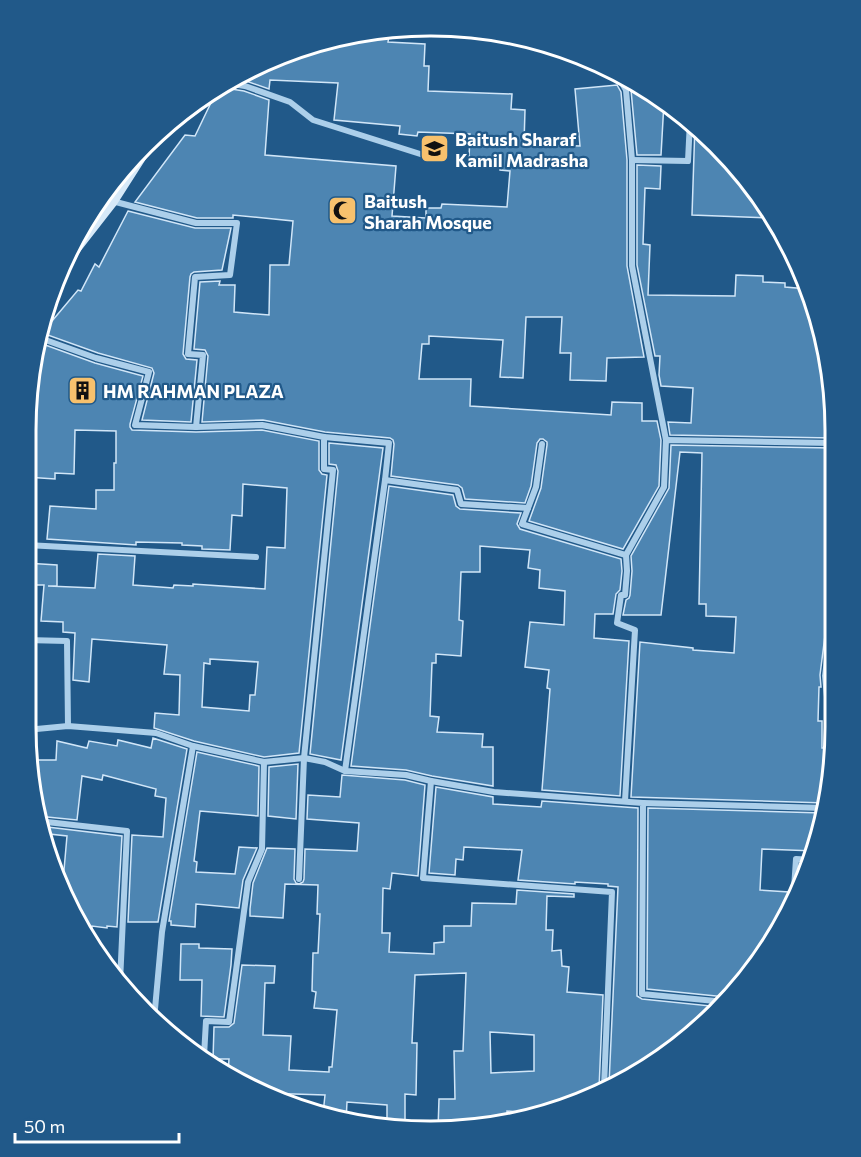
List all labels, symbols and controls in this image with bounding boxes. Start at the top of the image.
place label: Baitush Sharaf Kamil Madrasha [455,128,588,171]
school or university icon: Baitush Sharaf Kamil Madrasha [418,133,450,165]
place label: Baitush Sharah Mosque [364,190,492,233]
mosque icon: Baitush Sharah Mosque [327,195,359,227]
building icon: HM RAHMAN PLAZA [66,375,98,407]
place label: HM RAHMAN PLAZA [103,380,284,402]
scale bar [15,1106,178,1144]
text: 50 m [24,1115,65,1137]

